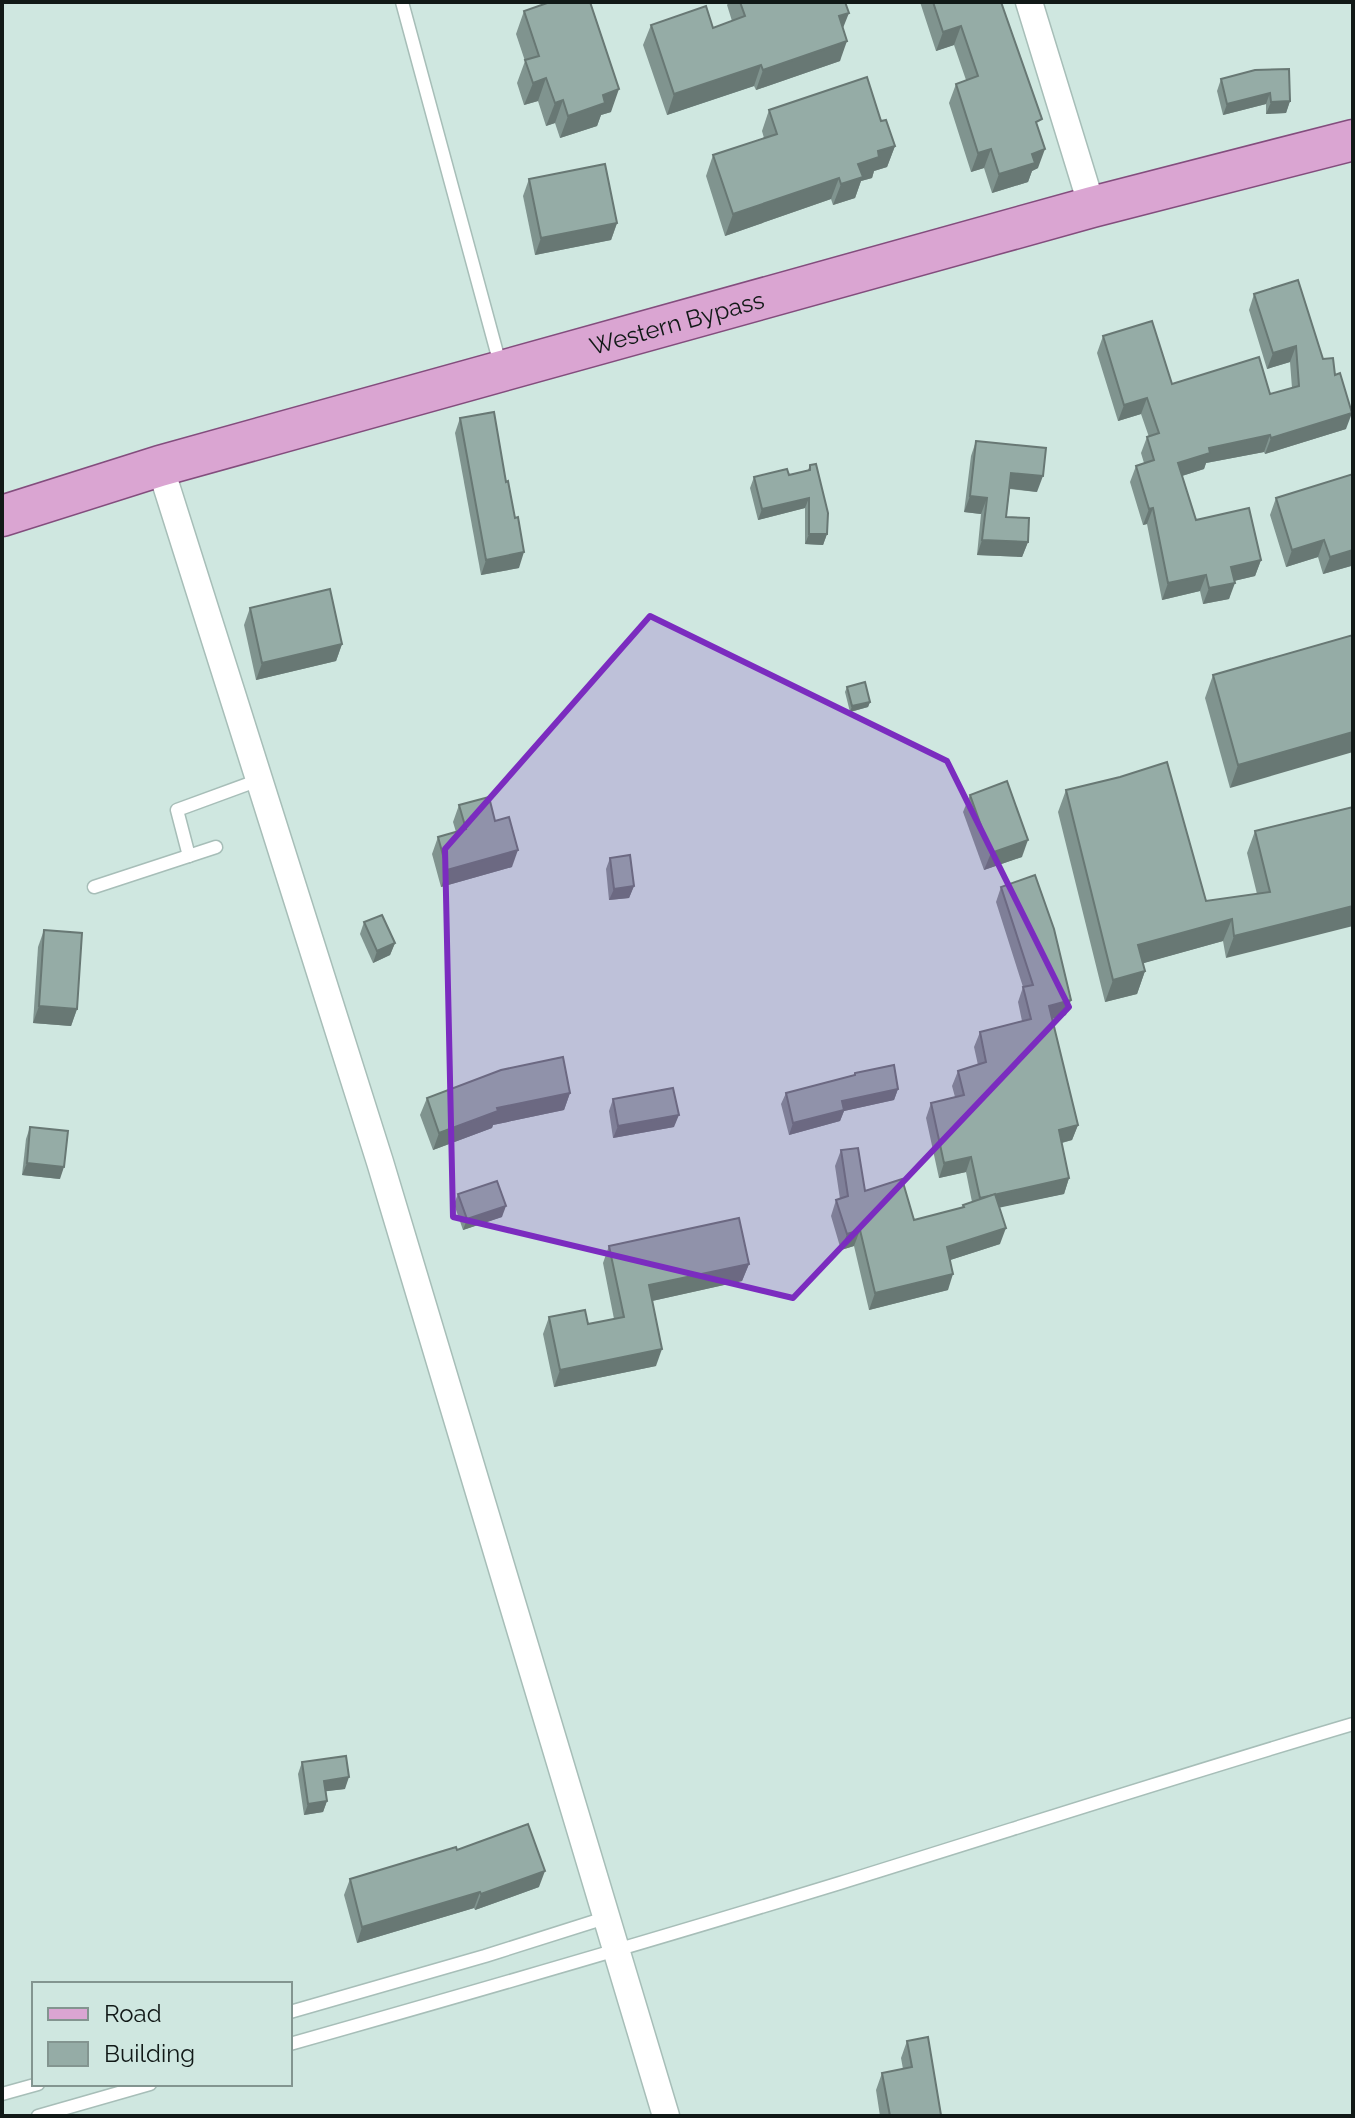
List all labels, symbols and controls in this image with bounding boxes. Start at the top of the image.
street label: Western Bypass [586,284,767,360]
legend [32,1982,292,2086]
text: Road [104,1999,162,2028]
text: Building [104,2039,195,2068]

